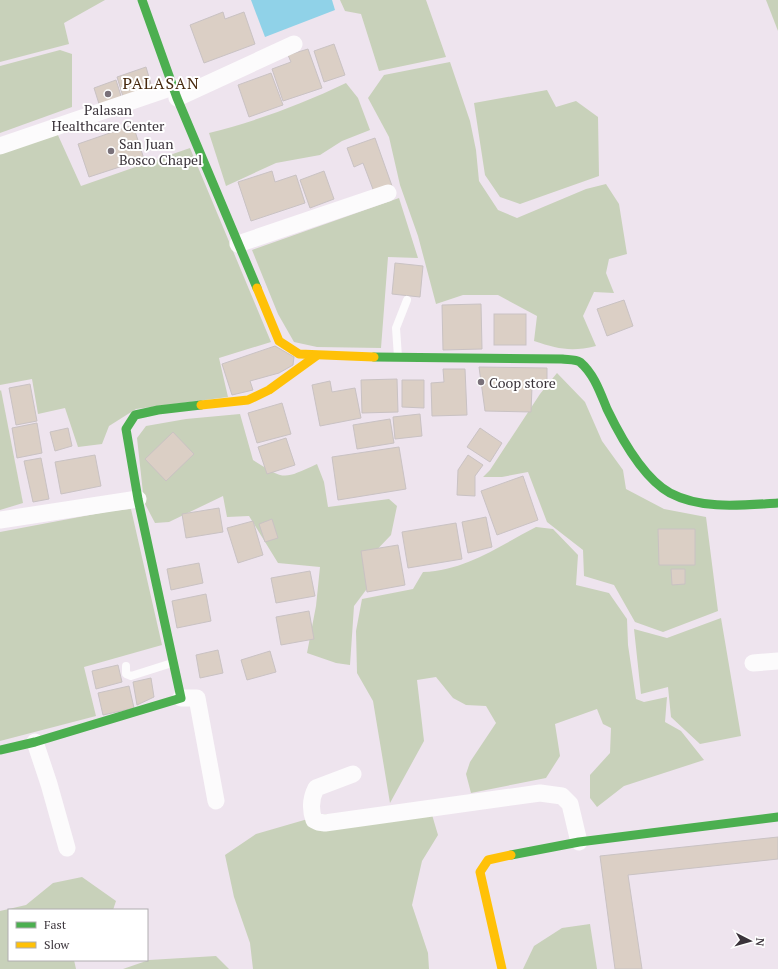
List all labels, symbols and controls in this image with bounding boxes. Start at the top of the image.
district label: PALASAN [122,72,200,94]
marker: Palasan Healthcare Center [103,89,113,99]
place label: Palasan Healthcare Center [52,100,165,135]
place label: San Juan Bosco Chapel [119,134,202,169]
marker: San Juan Bosco Chapel [106,146,116,156]
place label: Coop store [489,373,556,392]
marker: Coop store [476,377,486,387]
legend [8,909,148,961]
text: Fast [44,917,67,932]
north arrow [730,921,770,961]
text: Slow [44,937,70,952]
text: N [752,937,767,948]

